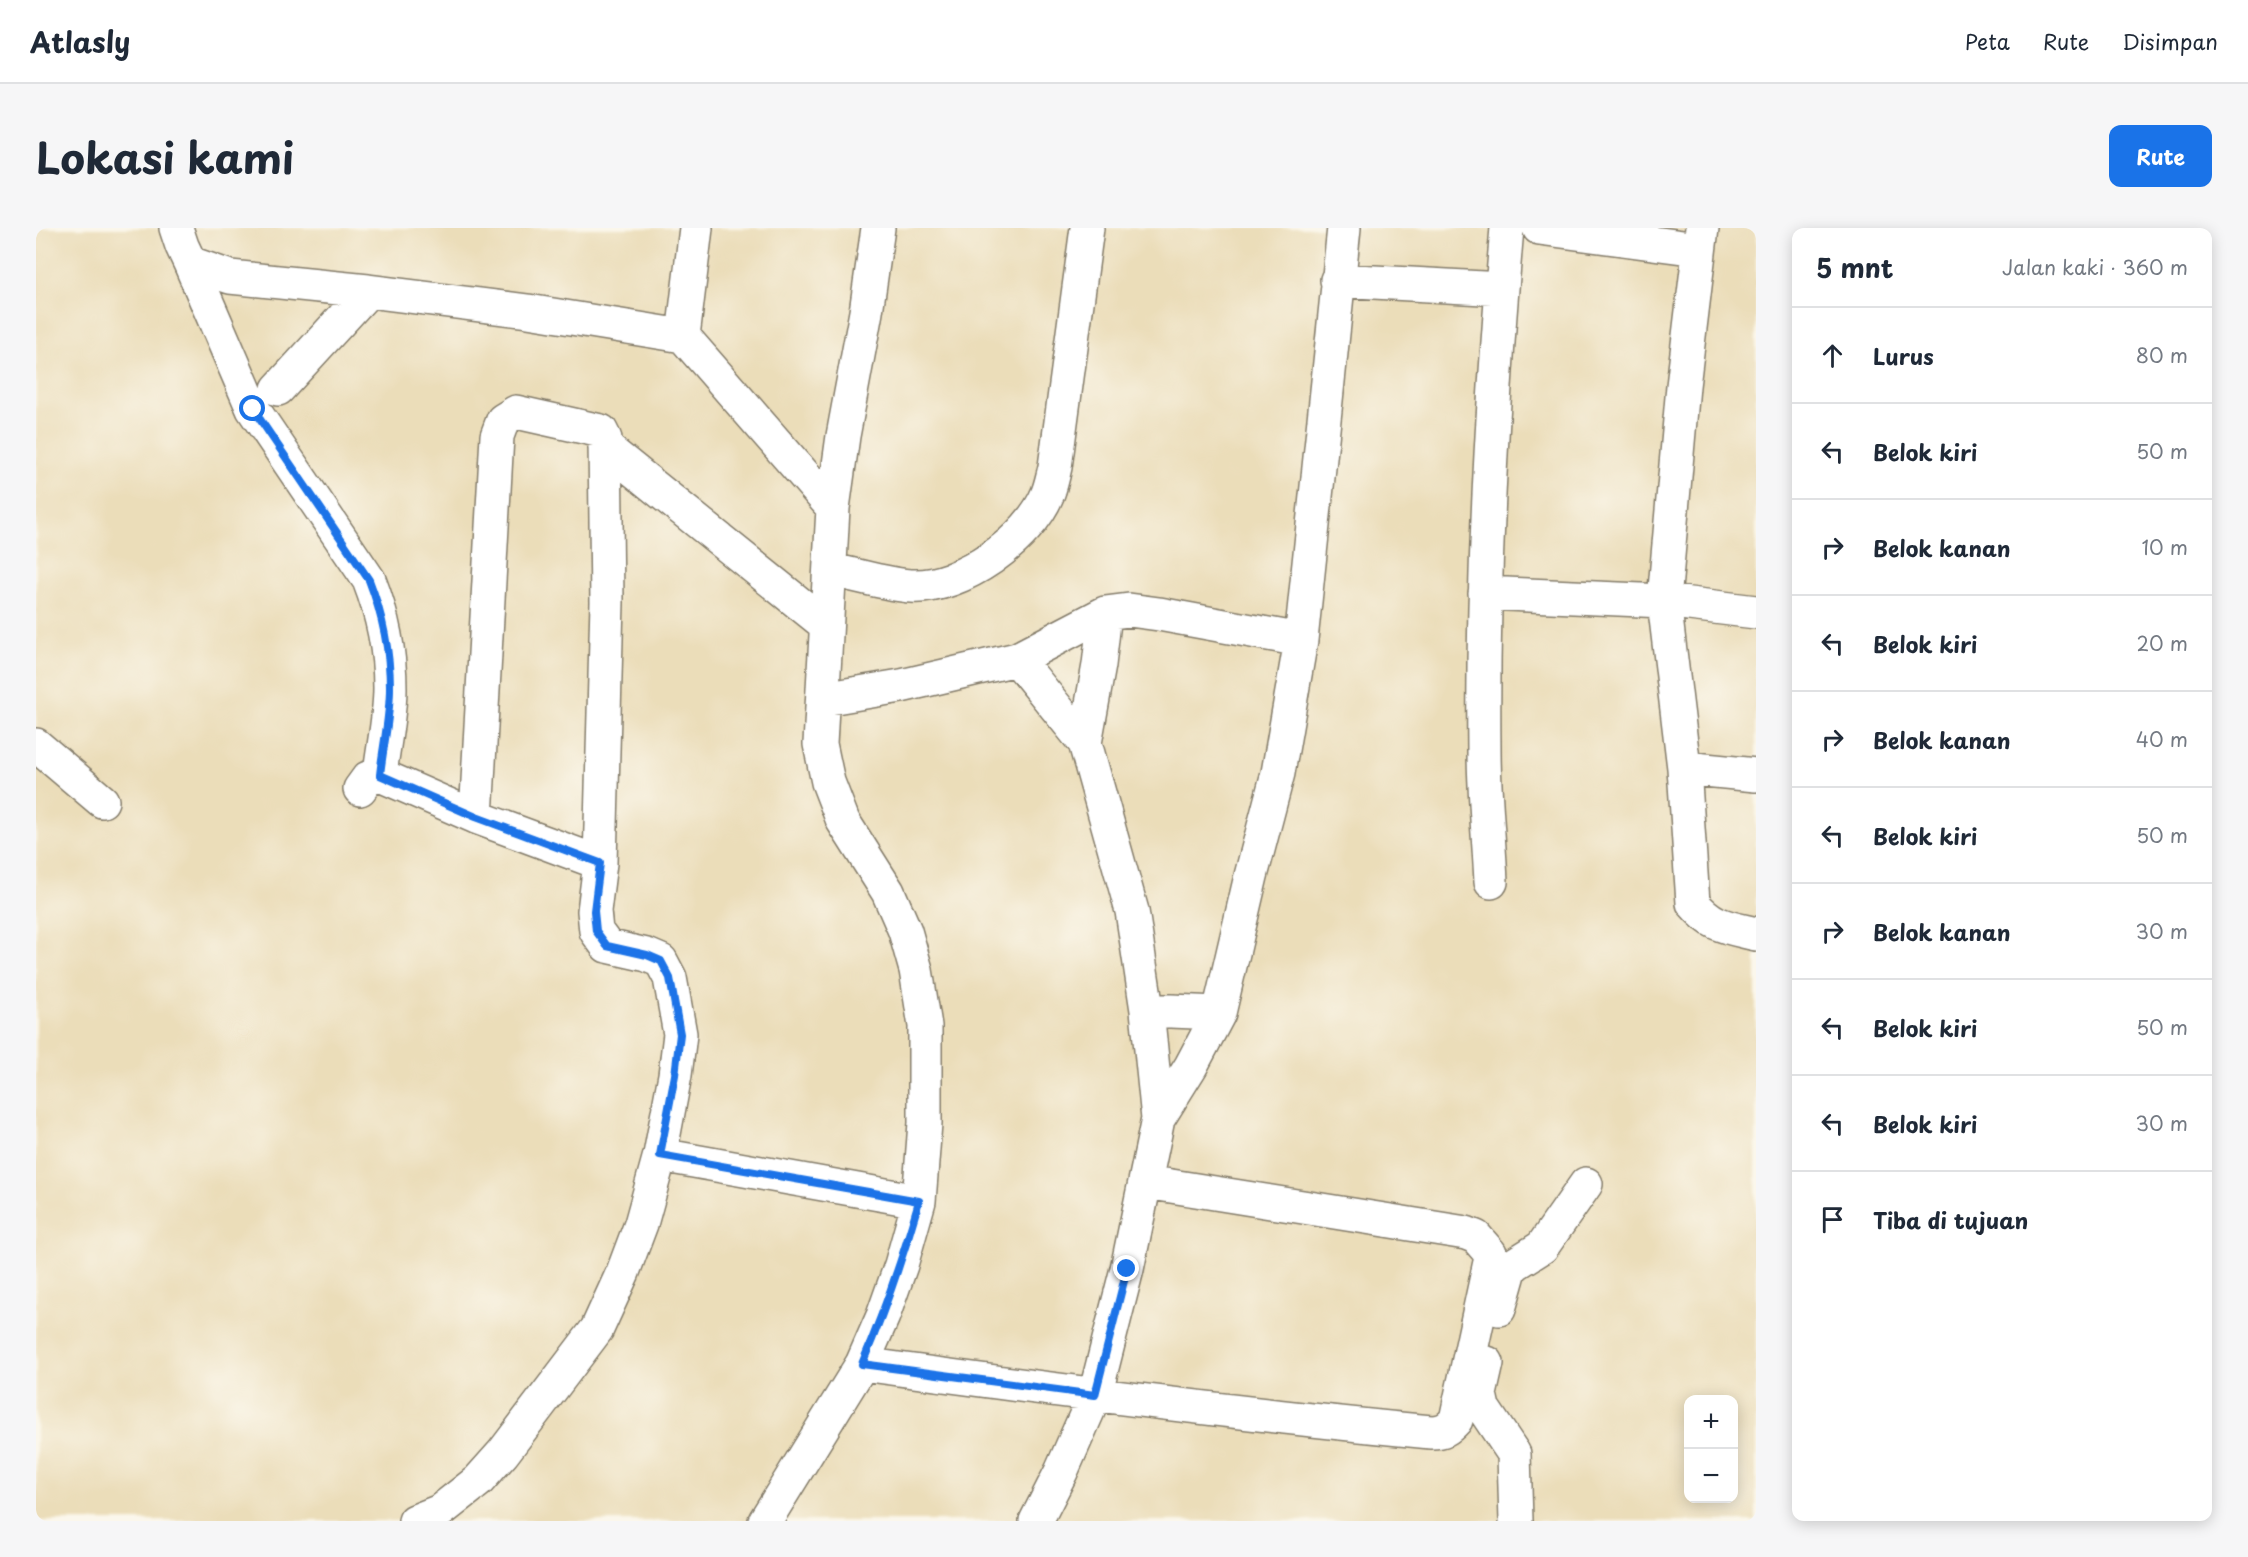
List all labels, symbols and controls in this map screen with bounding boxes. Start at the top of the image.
text: Atlasly [30,20,130,63]
text: Peta [1965,25,2010,57]
text: Rute [2043,25,2089,57]
text: Disimpan [2122,25,2218,57]
text: Lokasi kami [36,125,294,188]
button: Rute [2109,125,2212,187]
text: 5 mnt [1816,248,1893,287]
text: Jalan kaki · 360 m [2002,252,2188,282]
icon: ahead [1816,339,1849,372]
text: Lurus [1873,339,1934,372]
text: 80 m [2136,340,2188,370]
route start [239,395,265,421]
icon: left [1816,435,1849,468]
text: Belok kiri [1873,435,1977,468]
text: 50 m [2136,436,2188,466]
icon: right [1816,531,1849,564]
text: Belok kanan [1873,531,2010,564]
text: 10 m [2141,532,2188,562]
icon: left [1816,627,1849,660]
text: Belok kiri [1873,627,1977,660]
text: 20 m [2136,628,2188,658]
icon: right [1816,723,1849,756]
text: Belok kanan [1873,723,2010,756]
text: 40 m [2136,724,2188,754]
icon: left [1816,819,1849,852]
text: Belok kiri [1873,819,1977,852]
text: 50 m [2136,820,2188,850]
icon: right [1816,915,1849,948]
text: Belok kanan [1873,915,2010,948]
text: 30 m [2135,916,2188,946]
icon: left [1816,1011,1849,1044]
text: Belok kiri [1873,1011,1977,1044]
text: 50 m [2136,1012,2188,1042]
icon: left [1816,1107,1849,1140]
text: Belok kiri [1873,1107,1977,1140]
text: 30 m [2135,1108,2188,1138]
icon: arrive [1816,1203,1849,1236]
text: Tiba di tujuan [1873,1203,2028,1236]
route end [1113,1255,1139,1281]
map controls [1684,1395,1738,1503]
button: + [1684,1395,1738,1449]
button: − [1684,1449,1738,1503]

